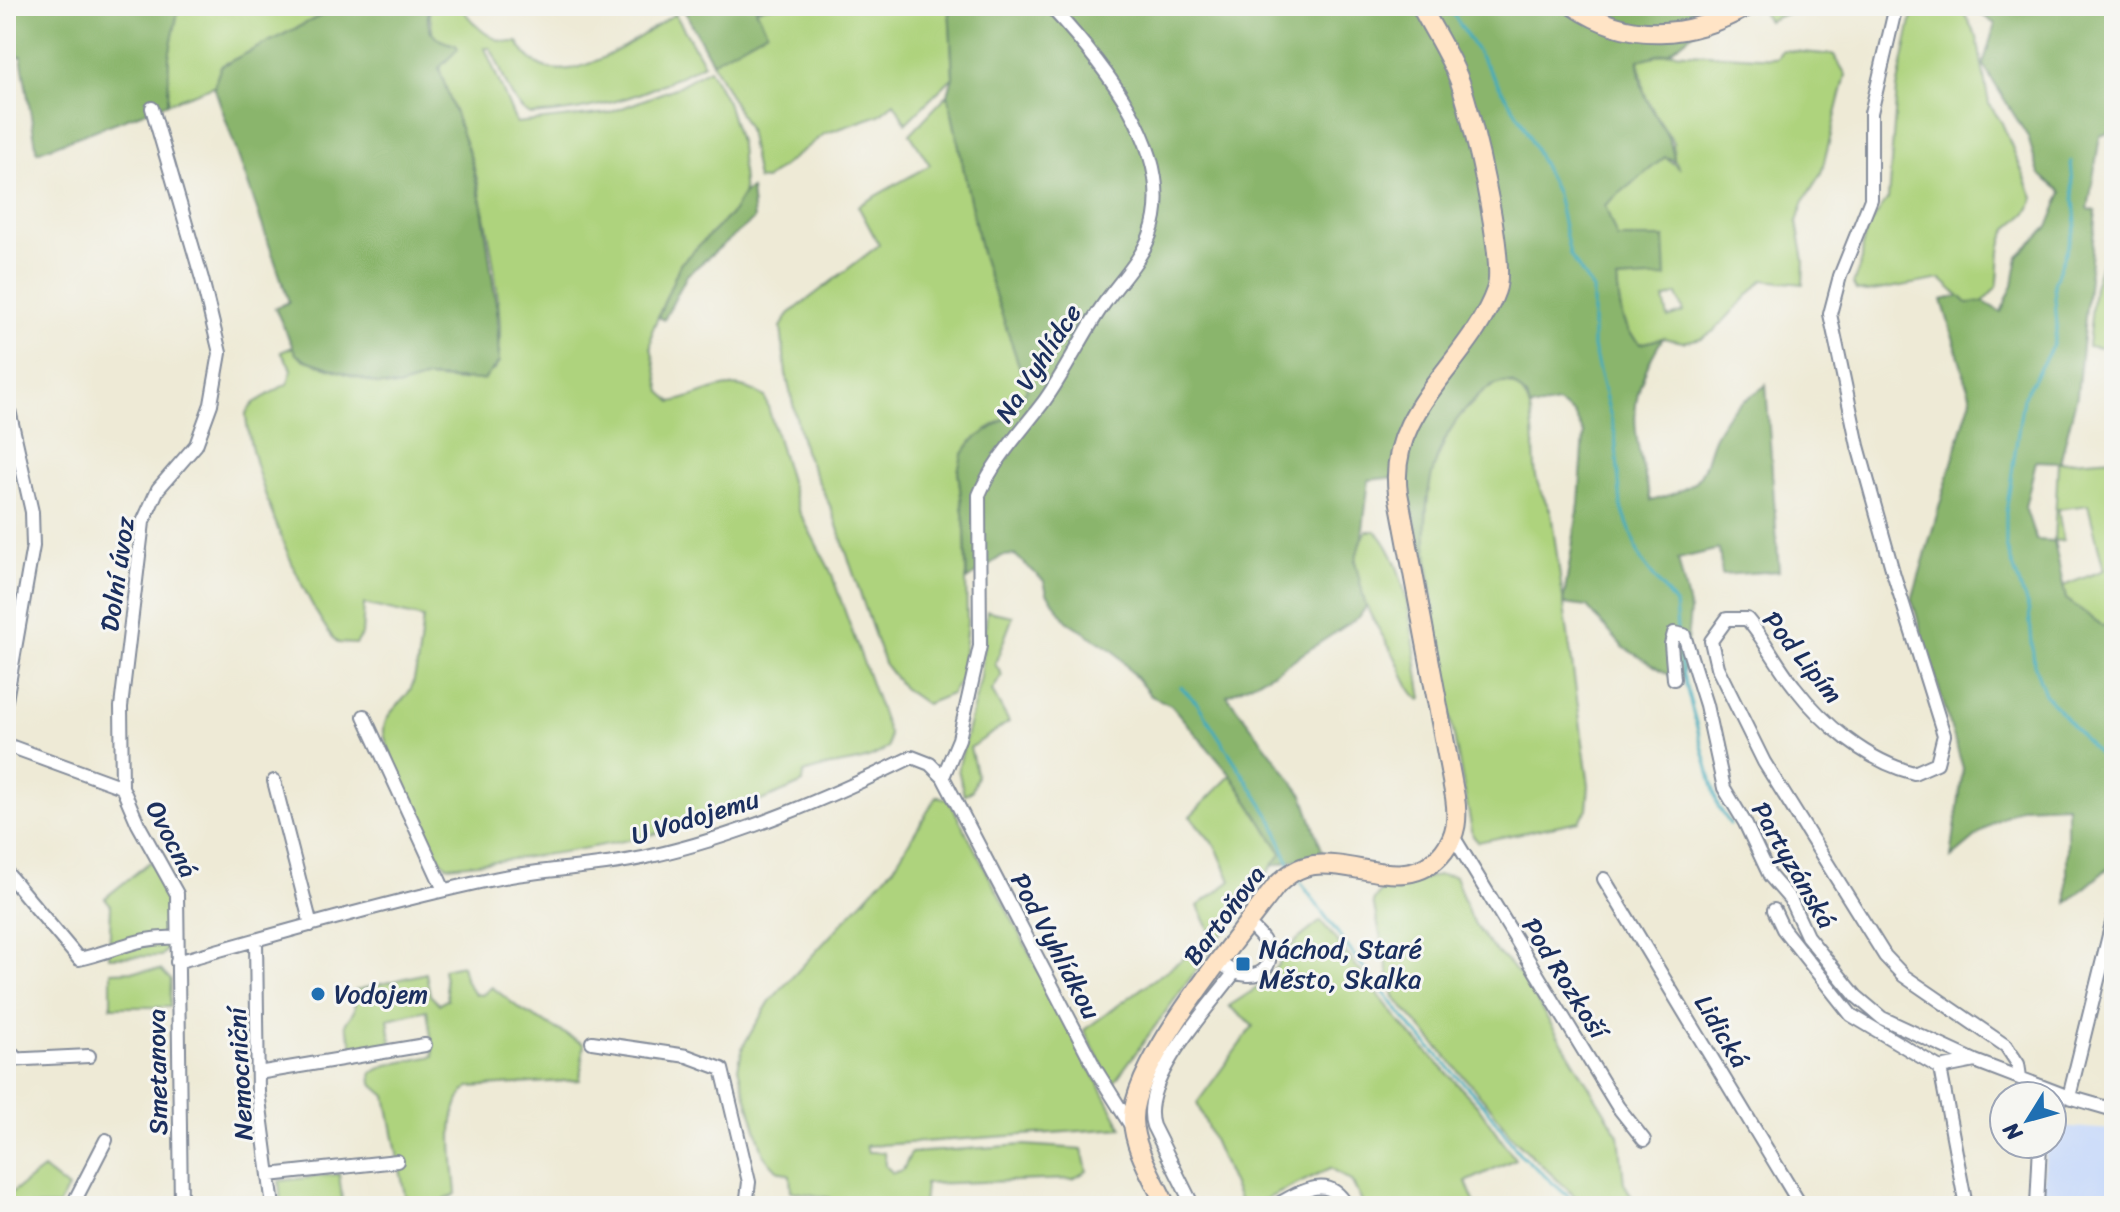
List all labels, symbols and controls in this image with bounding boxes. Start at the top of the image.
street label: Na Vyhlídce [982,294,1094,432]
street label: Dolní úvoz [86,513,148,634]
street label: Pod Lipím [1751,600,1855,714]
street label: U Vodojemu [625,776,765,858]
street label: Ovocná [133,792,211,886]
street label: Partyzánská [1739,792,1849,938]
street label: Bartoňova [1171,855,1277,975]
street label: Pod Vyhlídkou [998,864,1114,1028]
street label: Pod Rozkoší [1509,908,1622,1051]
place label: Náchod, Staré Město, Skalka [1259,926,1422,1002]
marker: Náchod, Staré Město, Skalka [1234,955,1252,973]
place label: Vodojem [334,971,428,1017]
marker: Vodojem [309,985,327,1003]
street label: Lidická [1682,985,1762,1077]
street label: Nemocniční [213,1004,266,1142]
street label: Smetanova [133,1008,181,1136]
north arrow [1988,1080,2068,1160]
text: N [1992,1113,2033,1150]

